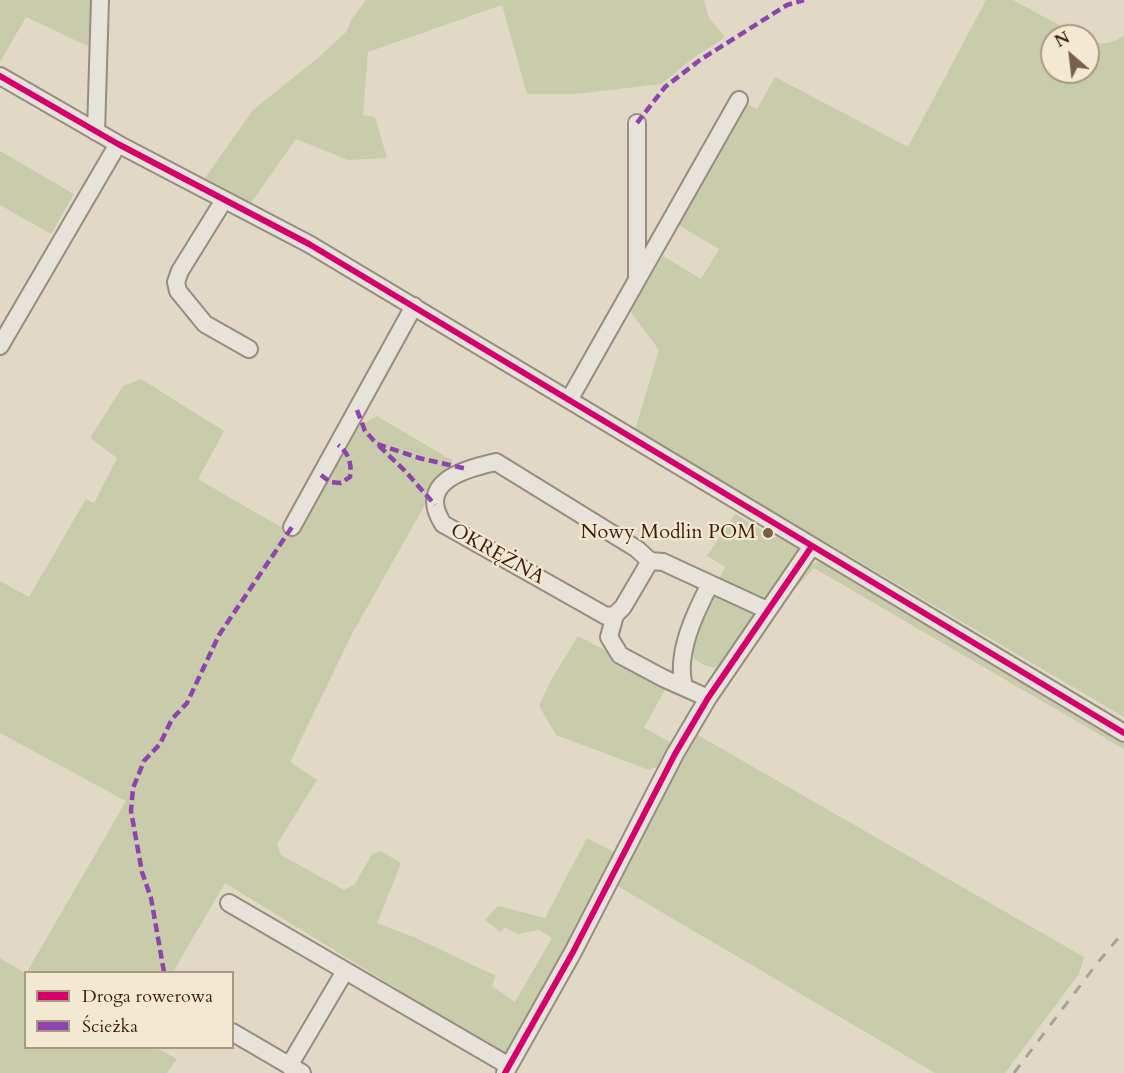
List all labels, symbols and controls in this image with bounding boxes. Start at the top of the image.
north arrow [1040,24,1100,84]
text: N [1051,27,1074,53]
street label: OKRĘŻNA [446,519,548,591]
place label: Nowy Modlin POM [580,521,756,545]
marker: Nowy Modlin POM [761,526,775,540]
legend [24,971,234,1049]
text: Droga rowerowa [82,984,213,1009]
text: Ścieżka [82,1014,138,1039]

